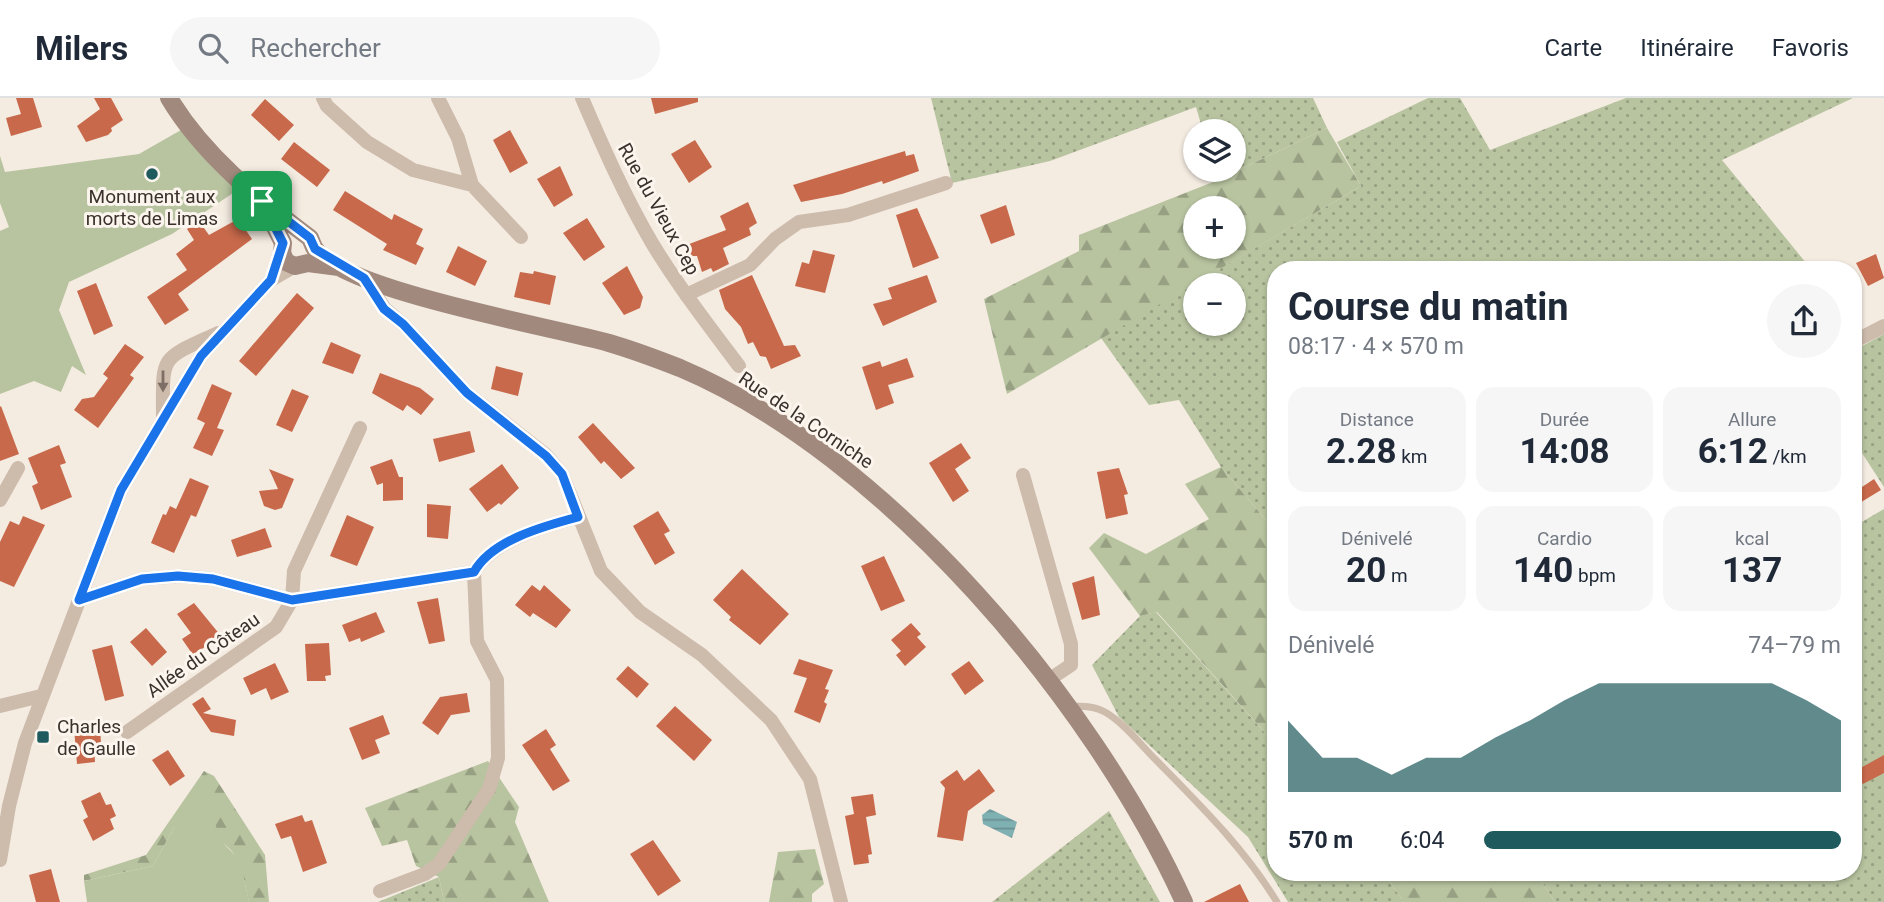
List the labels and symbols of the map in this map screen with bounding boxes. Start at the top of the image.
street label: Rue du Vieux Cep [613,139,705,279]
marker: Monument aux morts de Limas [144,166,160,182]
pin [232,171,292,231]
place label: Monument aux morts de Limas [86,185,218,230]
street label: Rue de la Corniche [734,366,878,474]
one-way arrow [157,370,169,392]
street label: Allée du Côteau [142,608,264,702]
place label: Charles de Gaulle [57,715,136,760]
marker: Charles de Gaulle [35,729,51,745]

